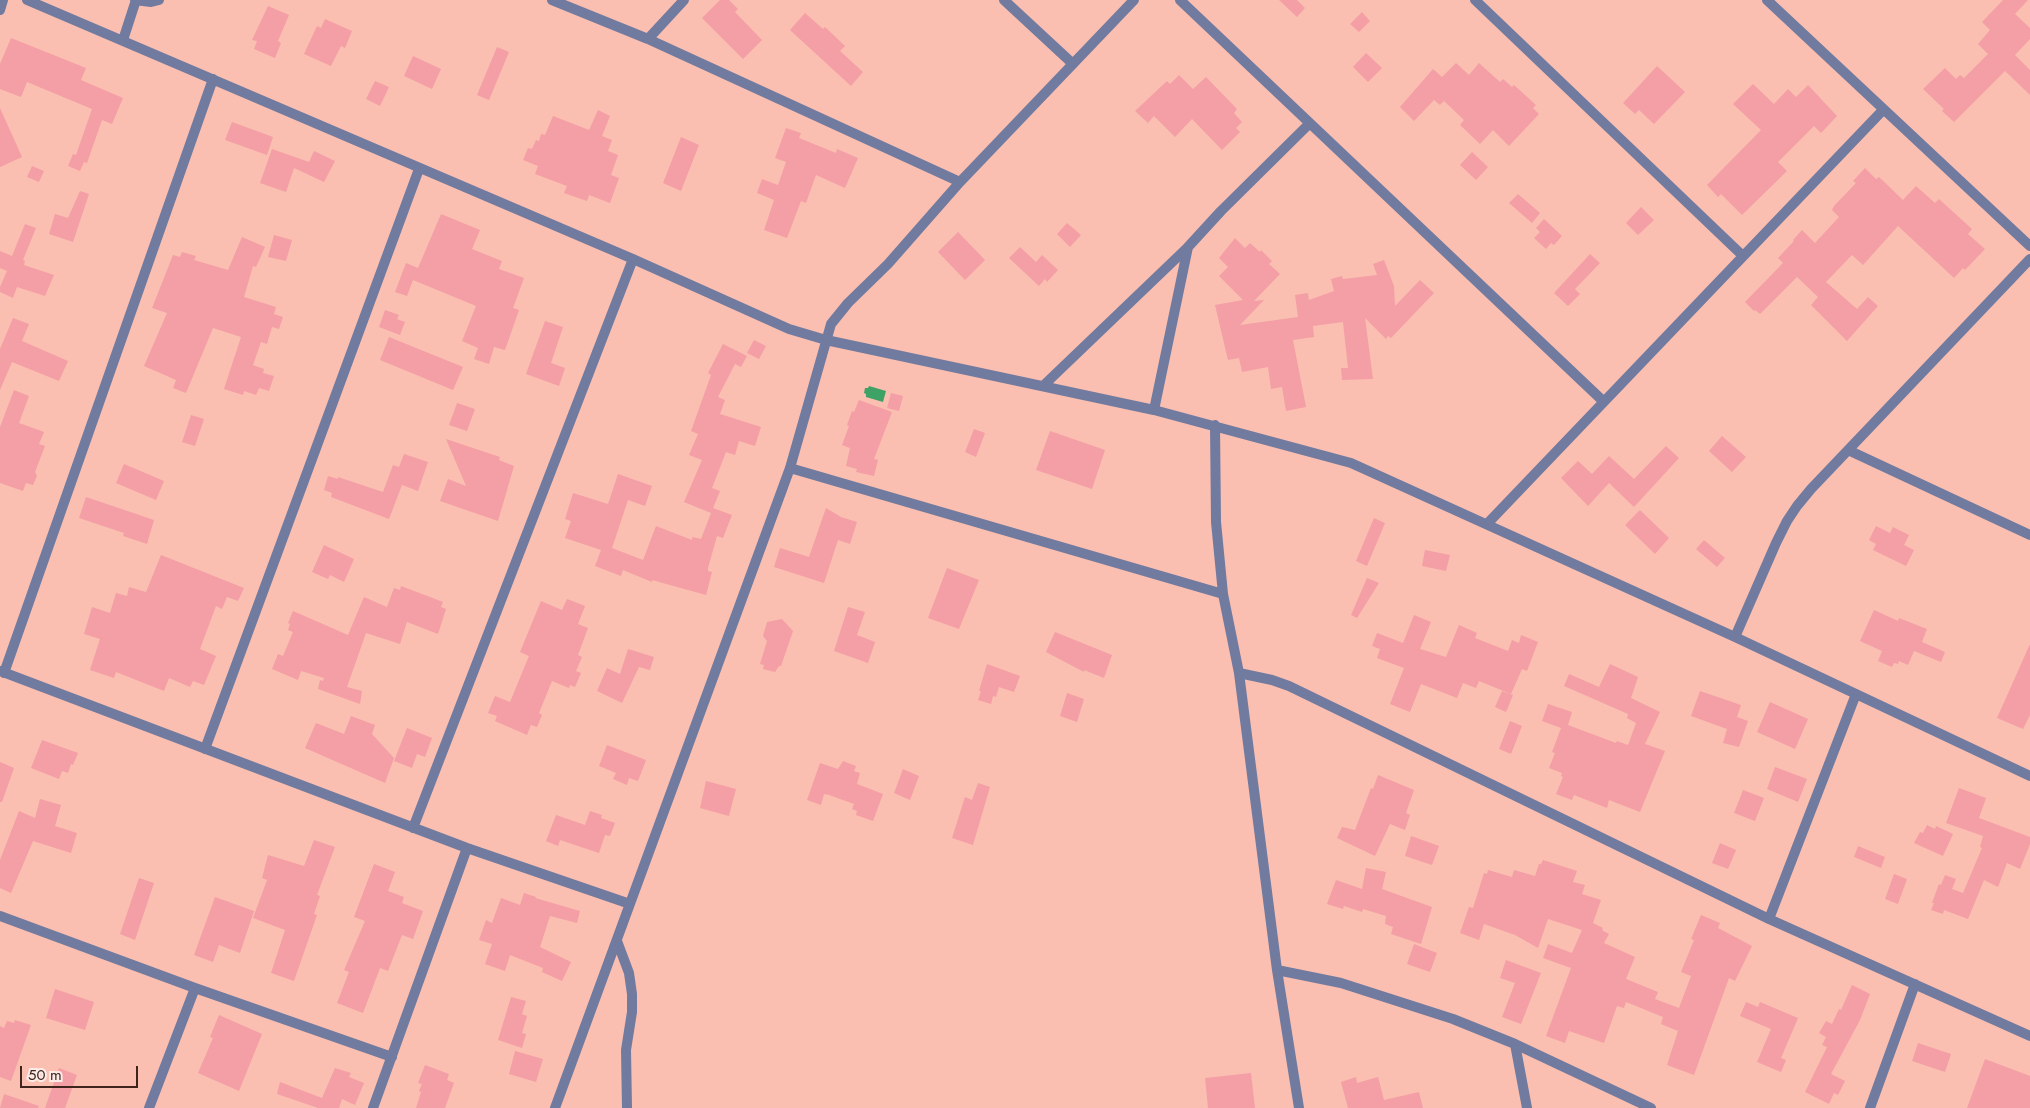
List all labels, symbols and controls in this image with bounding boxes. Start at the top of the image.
scale bar [22,1056,140,1088]
text: 50 m [28,1064,62,1086]

